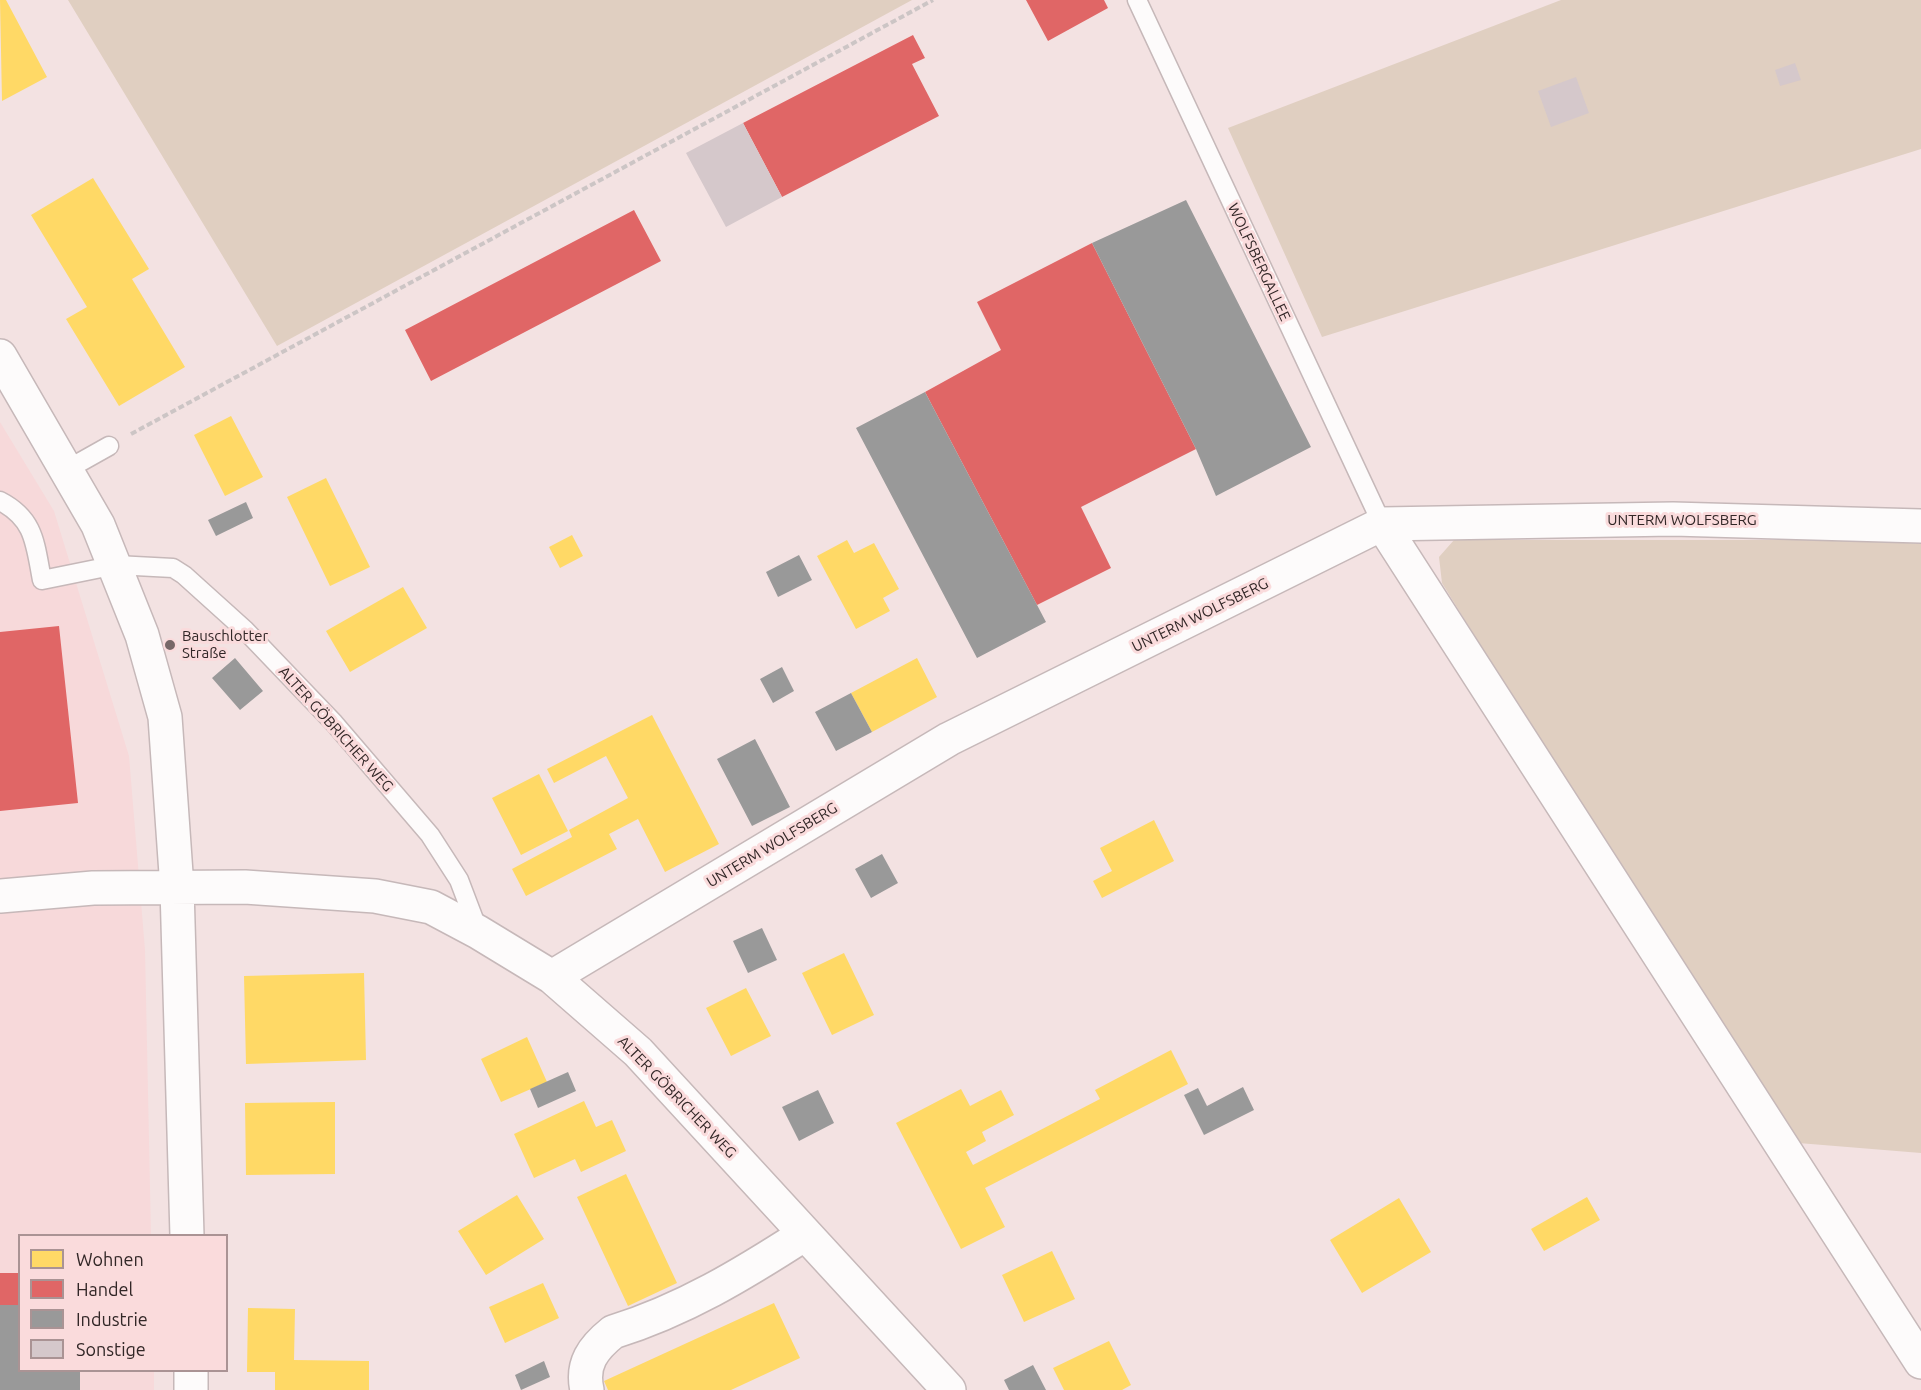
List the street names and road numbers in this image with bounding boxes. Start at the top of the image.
street label: WOLFSBERGALLEE [1224,200,1294,324]
street label: UNTERM WOLFSBERG [1607,511,1757,529]
street label: UNTERM WOLFSBERG [1129,574,1271,656]
street label: ALTER GÖBRICHER WEG [275,663,397,795]
street label: UNTERM WOLFSBERG [703,799,841,891]
street label: ALTER GÖBRICHER WEG [614,1032,740,1162]

